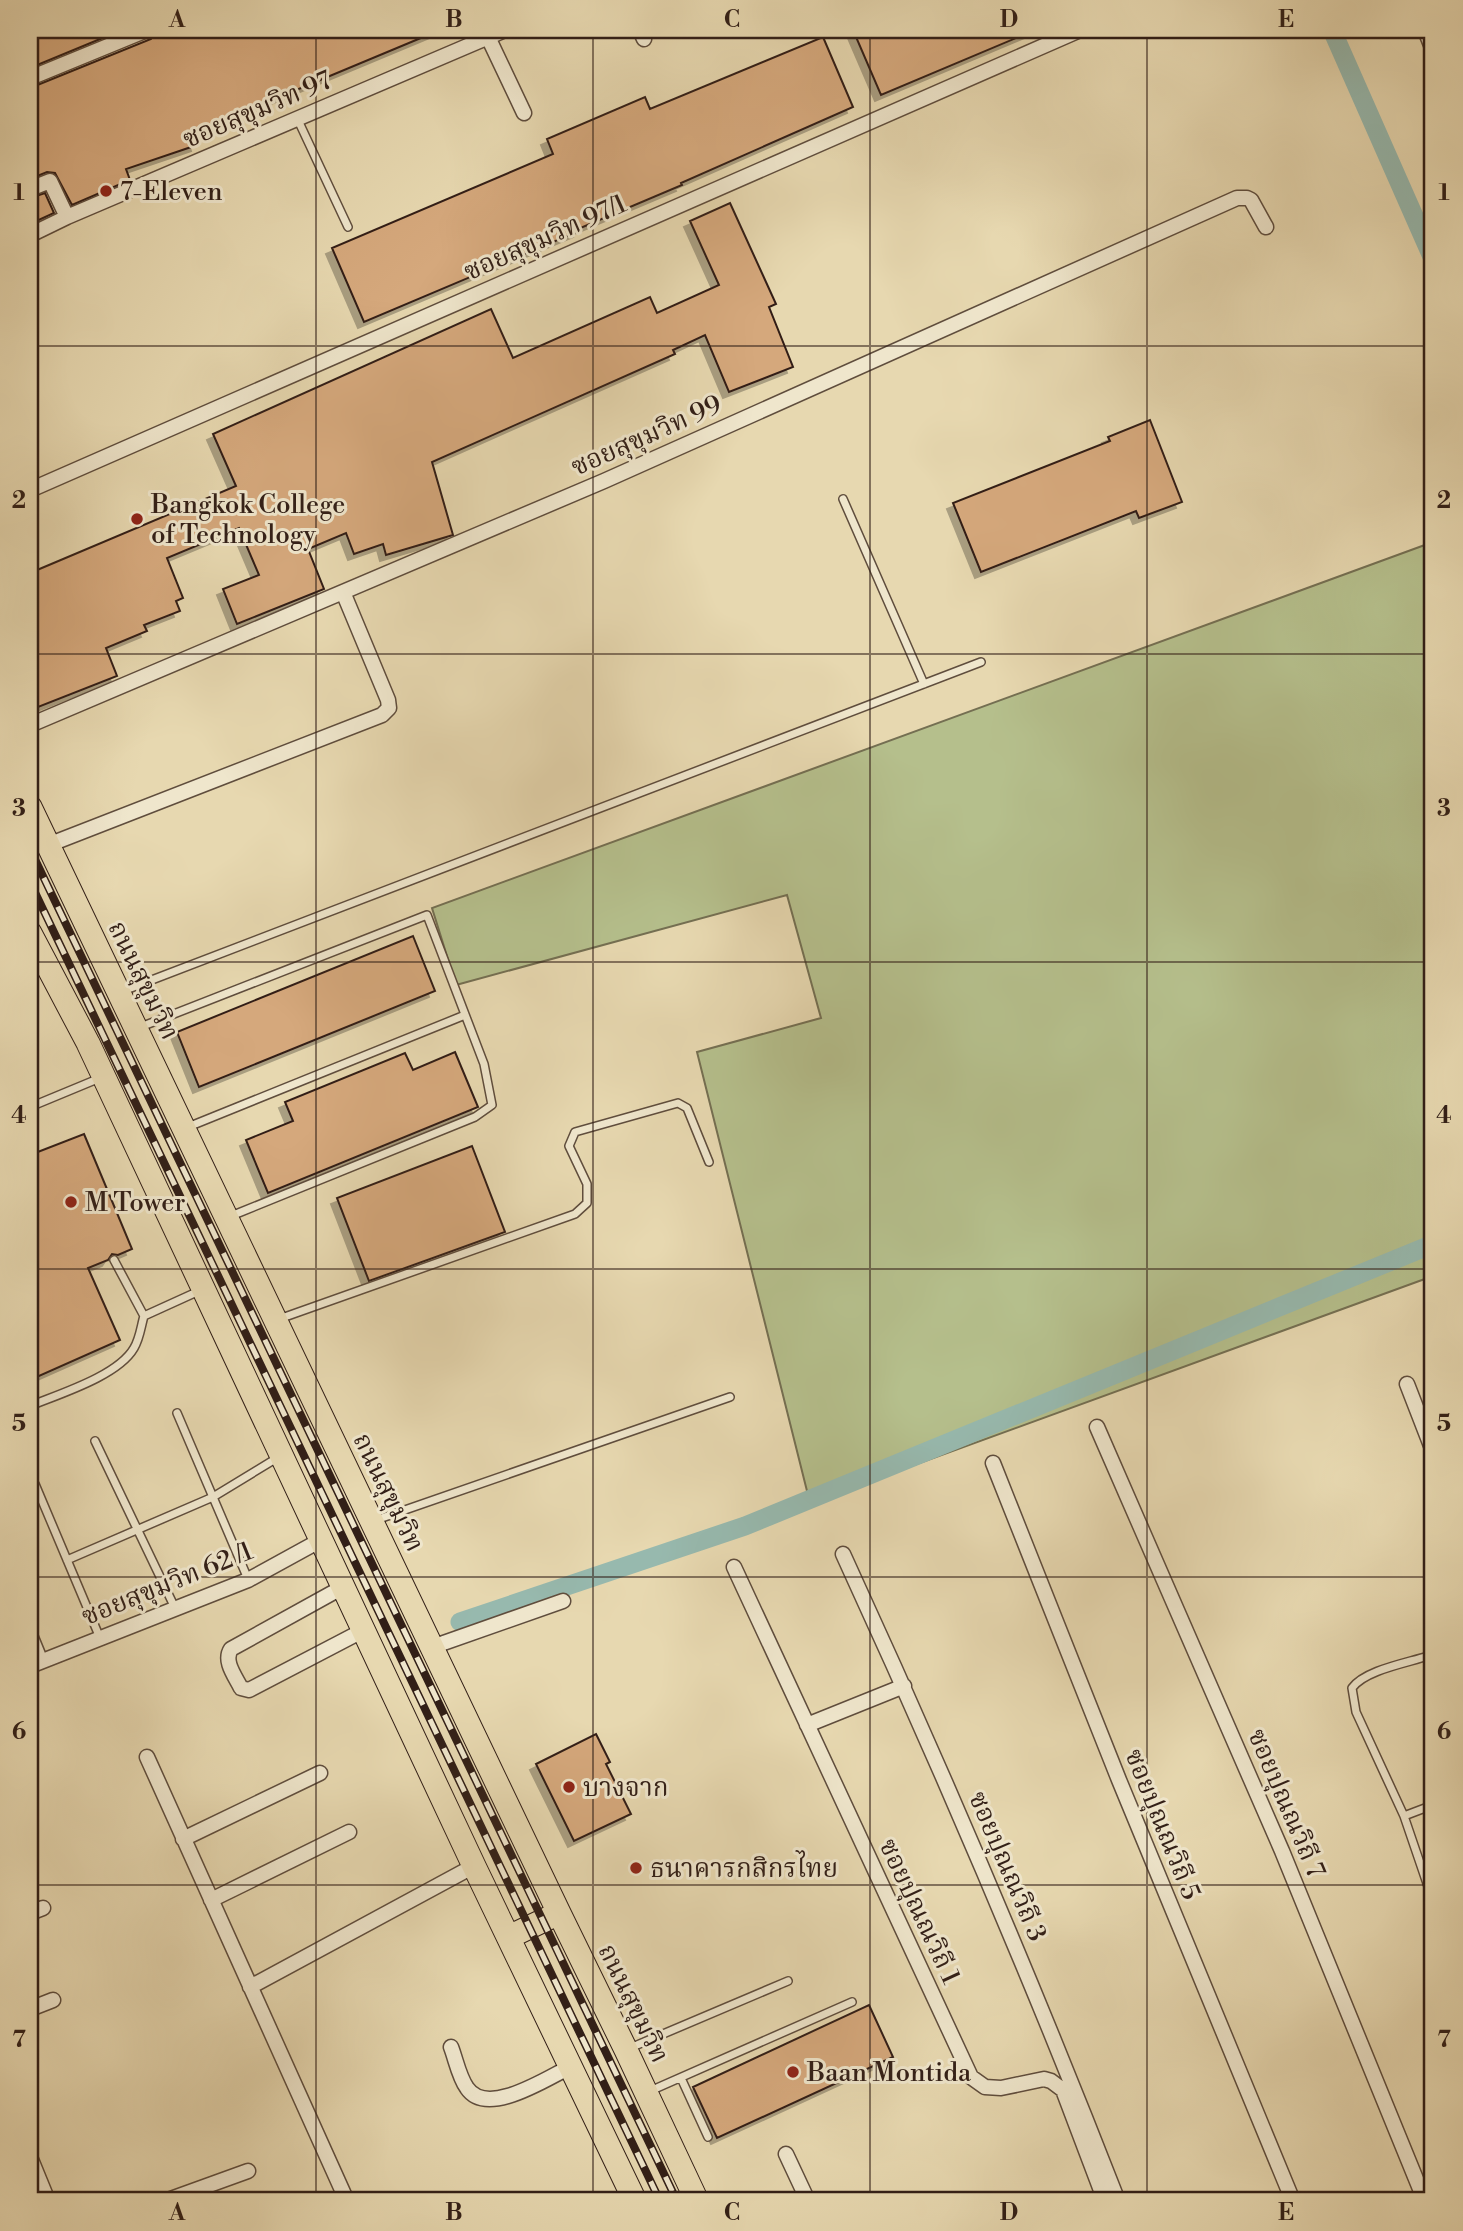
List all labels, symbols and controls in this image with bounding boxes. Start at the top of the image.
text: A [168,6,186,34]
text: B [445,6,463,34]
text: C [724,6,740,34]
text: D [1000,6,1018,34]
text: E [1278,6,1294,34]
street label: ซอยสุขุมวิท 97 [178,64,337,157]
place label: 7-Eleven [120,176,222,208]
text: 1 [13,179,25,207]
text: 1 [1438,179,1450,207]
marker: 7-Eleven [98,183,114,199]
street label: ซอยสุขุมวิท 97/1 [459,188,632,289]
street label: ซอยสุขุมวิท 99 [566,388,727,484]
text: 2 [12,487,26,515]
text: 2 [1437,487,1451,515]
place label: Bangkok College of Technology [150,489,345,551]
marker: Bangkok College of Technology [129,511,145,527]
text: 3 [12,795,26,823]
text: 3 [1437,795,1451,823]
street label: ถนนสุขุมวิท [100,916,186,1046]
text: 4 [11,1102,27,1130]
text: 4 [1436,1102,1452,1130]
place label: M Tower [85,1187,186,1219]
marker: M Tower [63,1194,79,1210]
text: 5 [12,1410,26,1438]
text: 5 [1437,1410,1451,1438]
street label: ถนนสุขุมวิท [345,1428,431,1558]
street label: ซอยสุขุมวิท 62 /1 [77,1535,258,1634]
text: 6 [12,1718,26,1746]
text: 6 [1437,1718,1451,1746]
street label: ซอยปุณณวิถี 7 [1239,1724,1332,1883]
street label: ซอยปุณณวิถี 5 [1116,1744,1207,1905]
place label: บางจาก [583,1772,669,1804]
marker: บางจาก [561,1779,577,1795]
street label: ซอยปุณณวิถี 3 [960,1787,1053,1947]
street label: ซอยปุณณวิถี 1 [871,1834,967,1990]
place label: ธนาคารกสิกรไทย [650,1850,838,1885]
marker: ธนาคารกสิกรไทย [628,1860,644,1876]
street label: ถนนสุขุมวิท [590,1939,676,2069]
text: 7 [12,2026,26,2054]
text: 7 [1437,2026,1451,2054]
place label: Baan Montida [806,2057,972,2089]
marker: Baan Montida [785,2064,801,2080]
text: A [168,2199,186,2227]
text: B [445,2199,463,2227]
text: C [724,2199,740,2227]
text: D [1000,2199,1018,2227]
text: E [1278,2199,1294,2227]

